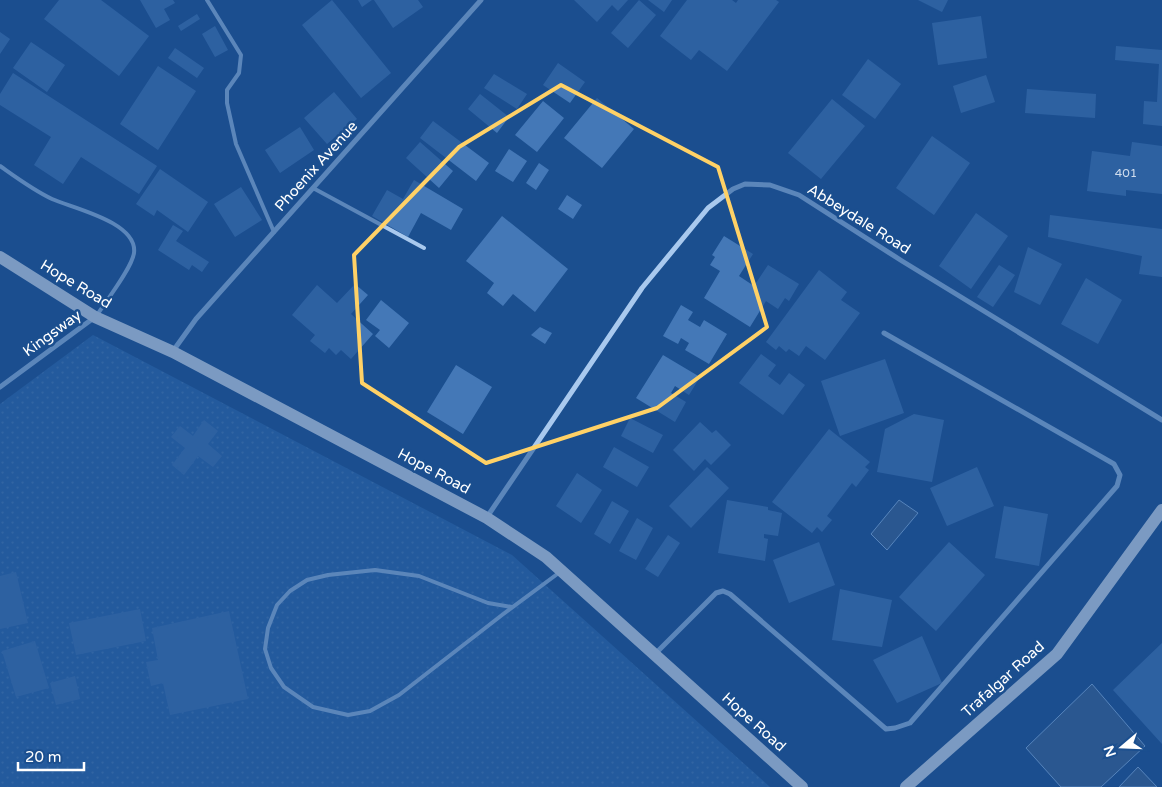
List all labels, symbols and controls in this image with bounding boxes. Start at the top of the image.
street label: Phoenix Avenue [271,117,361,215]
house number: 401 [1115,166,1137,180]
street label: Abbeydale Road [804,180,914,258]
street label: Hope Road [37,256,115,312]
street label: Kingsway [19,306,85,360]
street label: Hope Road [395,444,473,498]
street label: Trafalgar Road [958,637,1048,721]
street label: Hope Road [718,689,790,755]
north arrow [1097,722,1147,772]
scale bar [18,740,84,772]
text: N [1100,743,1120,759]
text: 20 m [25,748,62,766]

